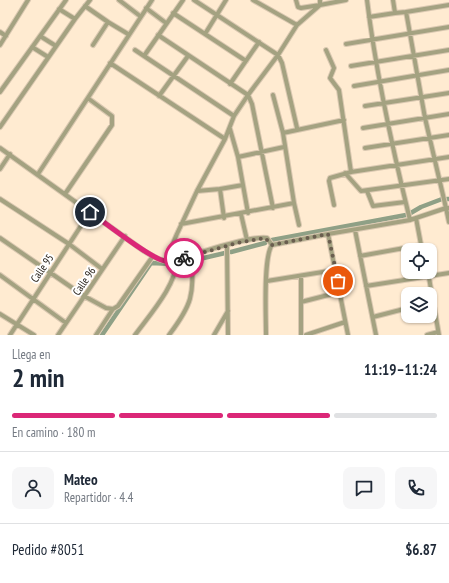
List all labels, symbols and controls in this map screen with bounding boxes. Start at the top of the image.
pin [73,195,107,229]
icon: home [79,201,101,223]
courier [164,238,204,278]
map controls [401,243,437,323]
button: locate [401,243,437,279]
icon: bike [173,247,195,269]
street label: Calle 95 [27,251,57,285]
street label: Calle 96 [69,264,99,298]
pin [321,264,355,298]
icon: bag [327,270,349,292]
button: layers [401,287,437,323]
text: Llega en [12,346,50,363]
text: 11:19–11:24 [364,360,437,379]
text: 2 min [12,361,65,394]
text: En camino · 180 m [12,424,96,441]
button: person [12,467,54,509]
button: chat [343,467,385,509]
button: phone [395,467,437,509]
text: Mateo [64,470,98,489]
text: Repartidor · 4.4 [64,489,133,506]
text: Pedido #8051 [12,540,84,559]
text: $6.87 [405,540,437,559]

